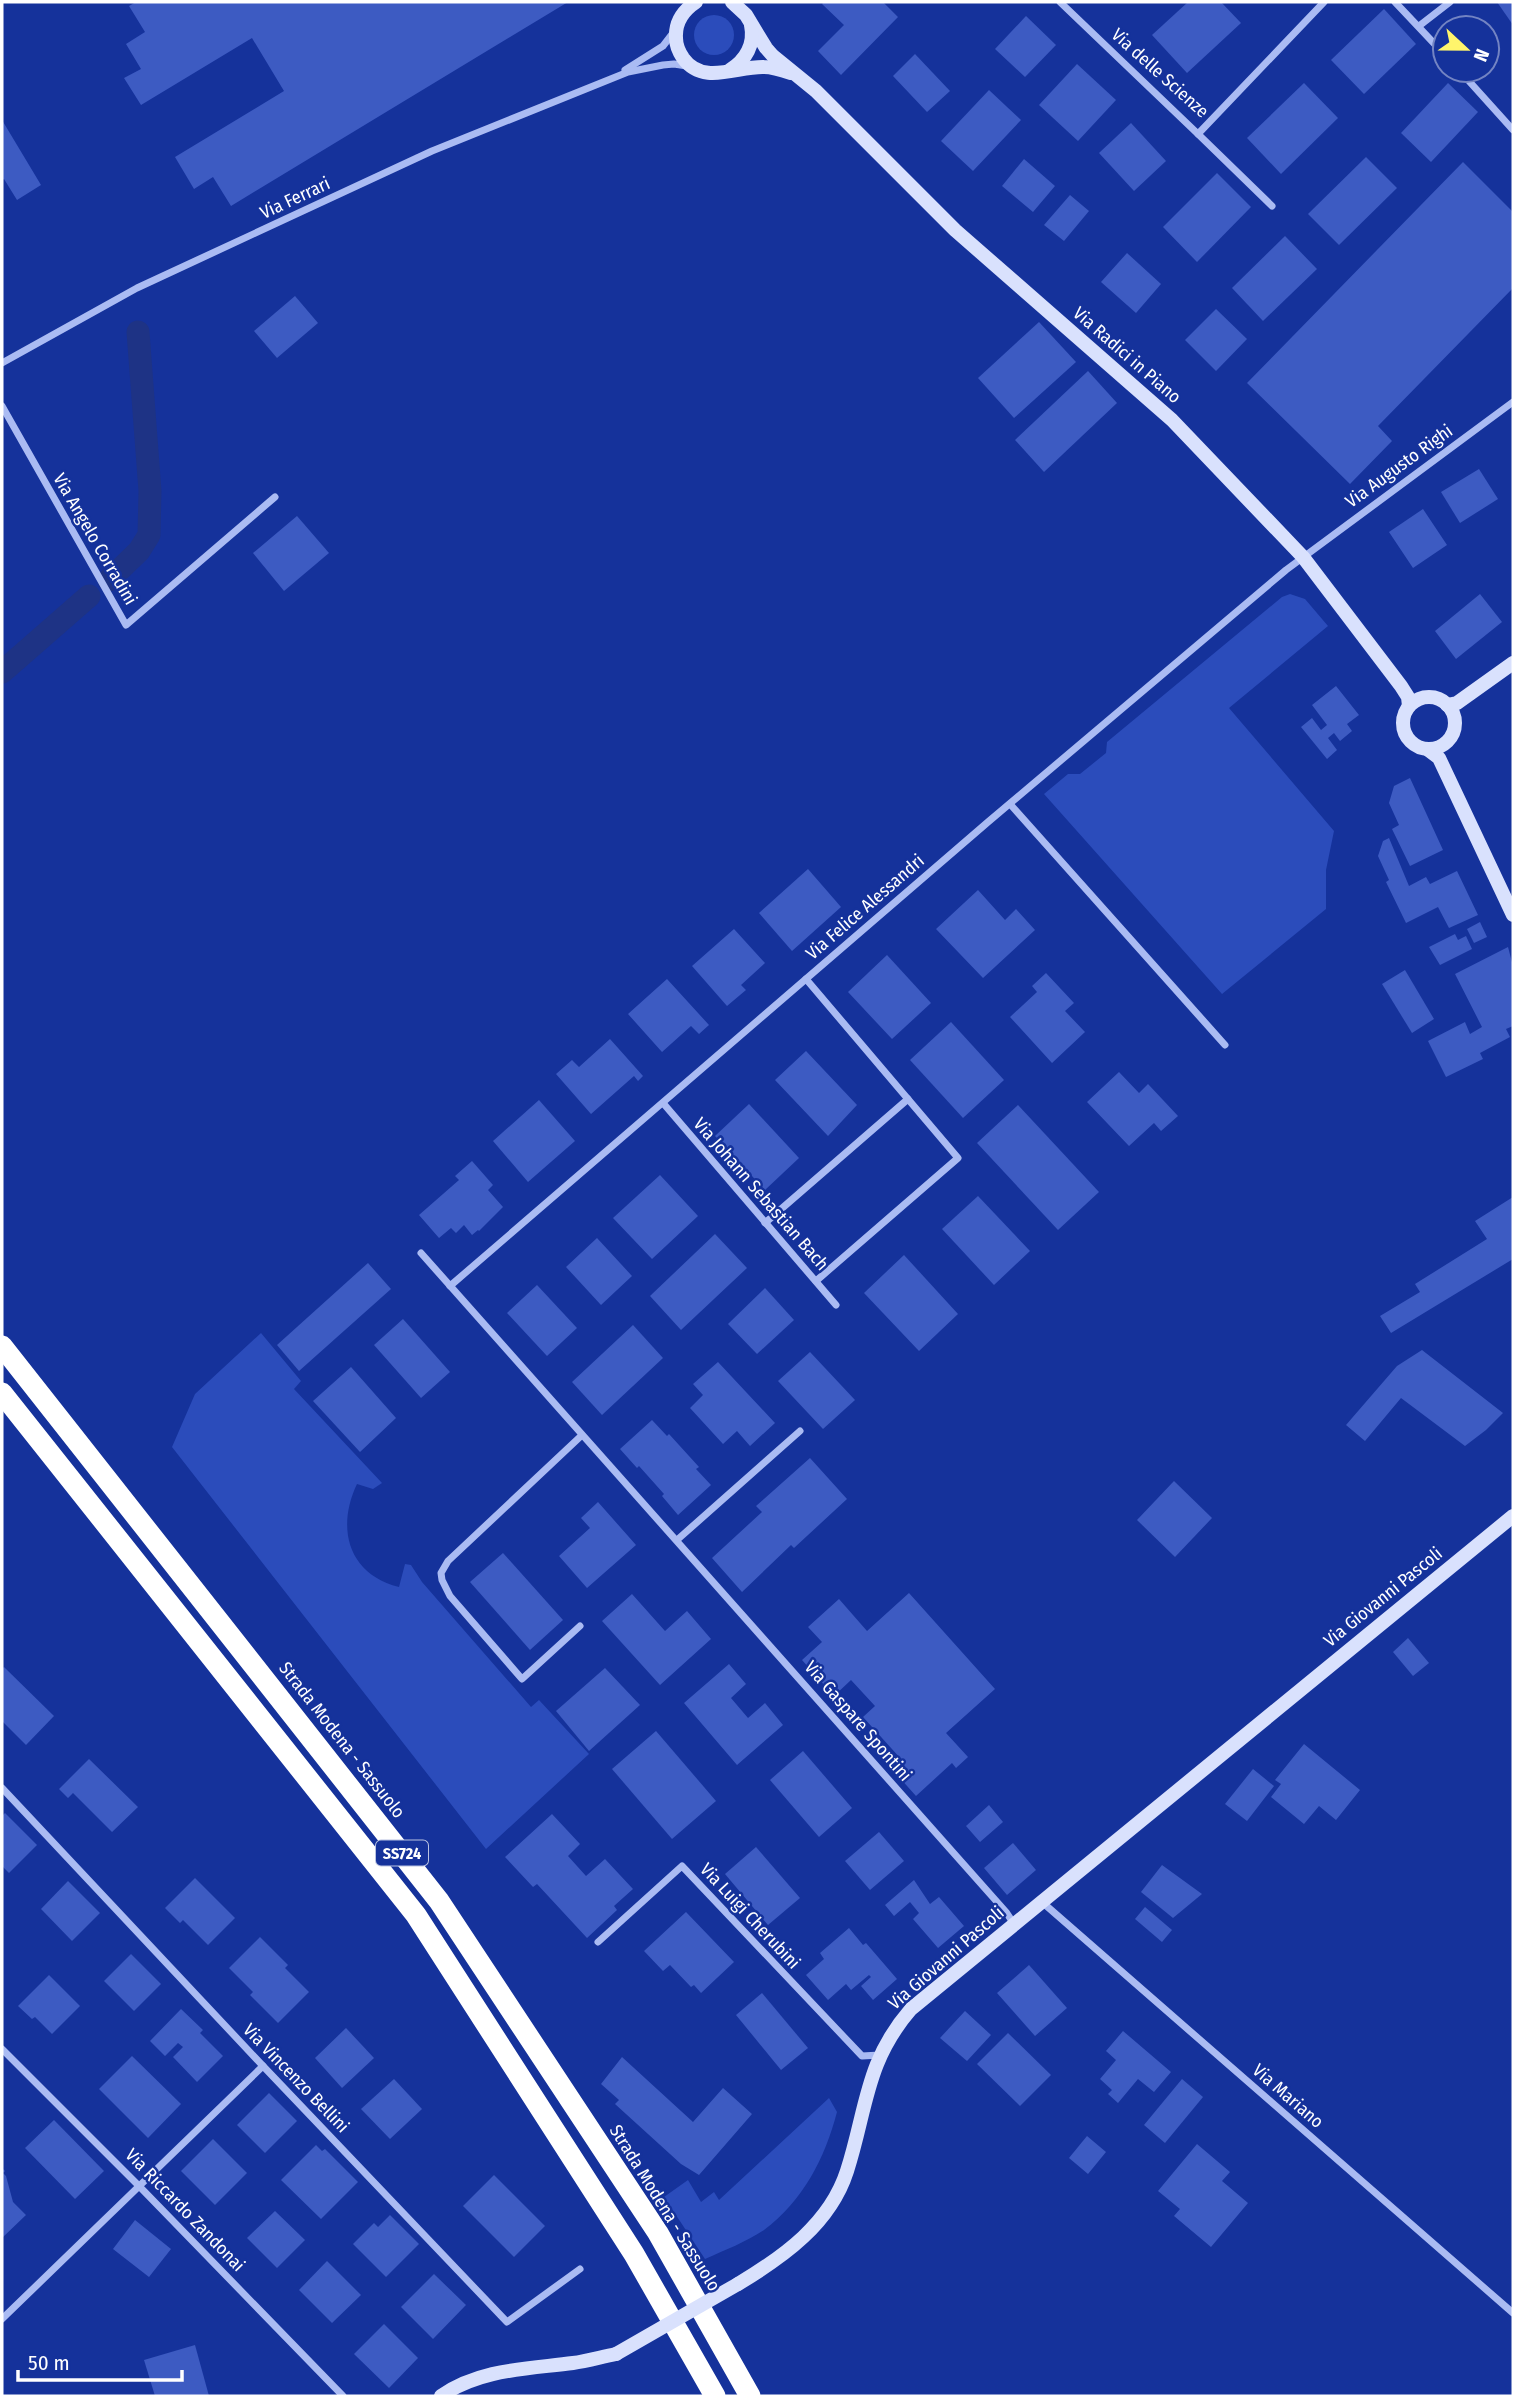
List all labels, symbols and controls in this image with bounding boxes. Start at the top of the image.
north arrow [1431,14,1501,84]
street label: Via delle Scienze [1107,24,1213,122]
text: N [1469,46,1494,65]
street label: Via Ferrari [257,172,333,224]
street label: Via Radici in Piano [1069,302,1185,408]
street label: Via Augusto Righi [1341,420,1457,512]
street label: Via Angelo Corradini [48,469,142,609]
street label: Via Felice Alessandri [801,850,929,964]
street label: Via Johann Sebastian Bach [689,1113,833,1275]
street label: Via Giovanni Pascoli [1319,1542,1447,1652]
street label: Via Gaspare Spontini [800,1656,916,1786]
street label: Strada Modena - Sassuolo [274,1658,410,1822]
road number: SS724 [376,1840,428,1866]
street label: Via Luigi Cherubini [695,1858,805,1974]
street label: Via Giovanni Pascoli [884,1902,1008,2014]
street label: Via Vincenzo Bellini [238,2019,354,2137]
street label: Via Mariano [1248,2059,1328,2133]
street label: Strada Modena - Sassuolo [605,2121,725,2295]
street label: Via Riccardo Zandonai [121,2144,249,2276]
scale bar [18,2338,182,2382]
text: 50 m [28,2350,70,2376]

